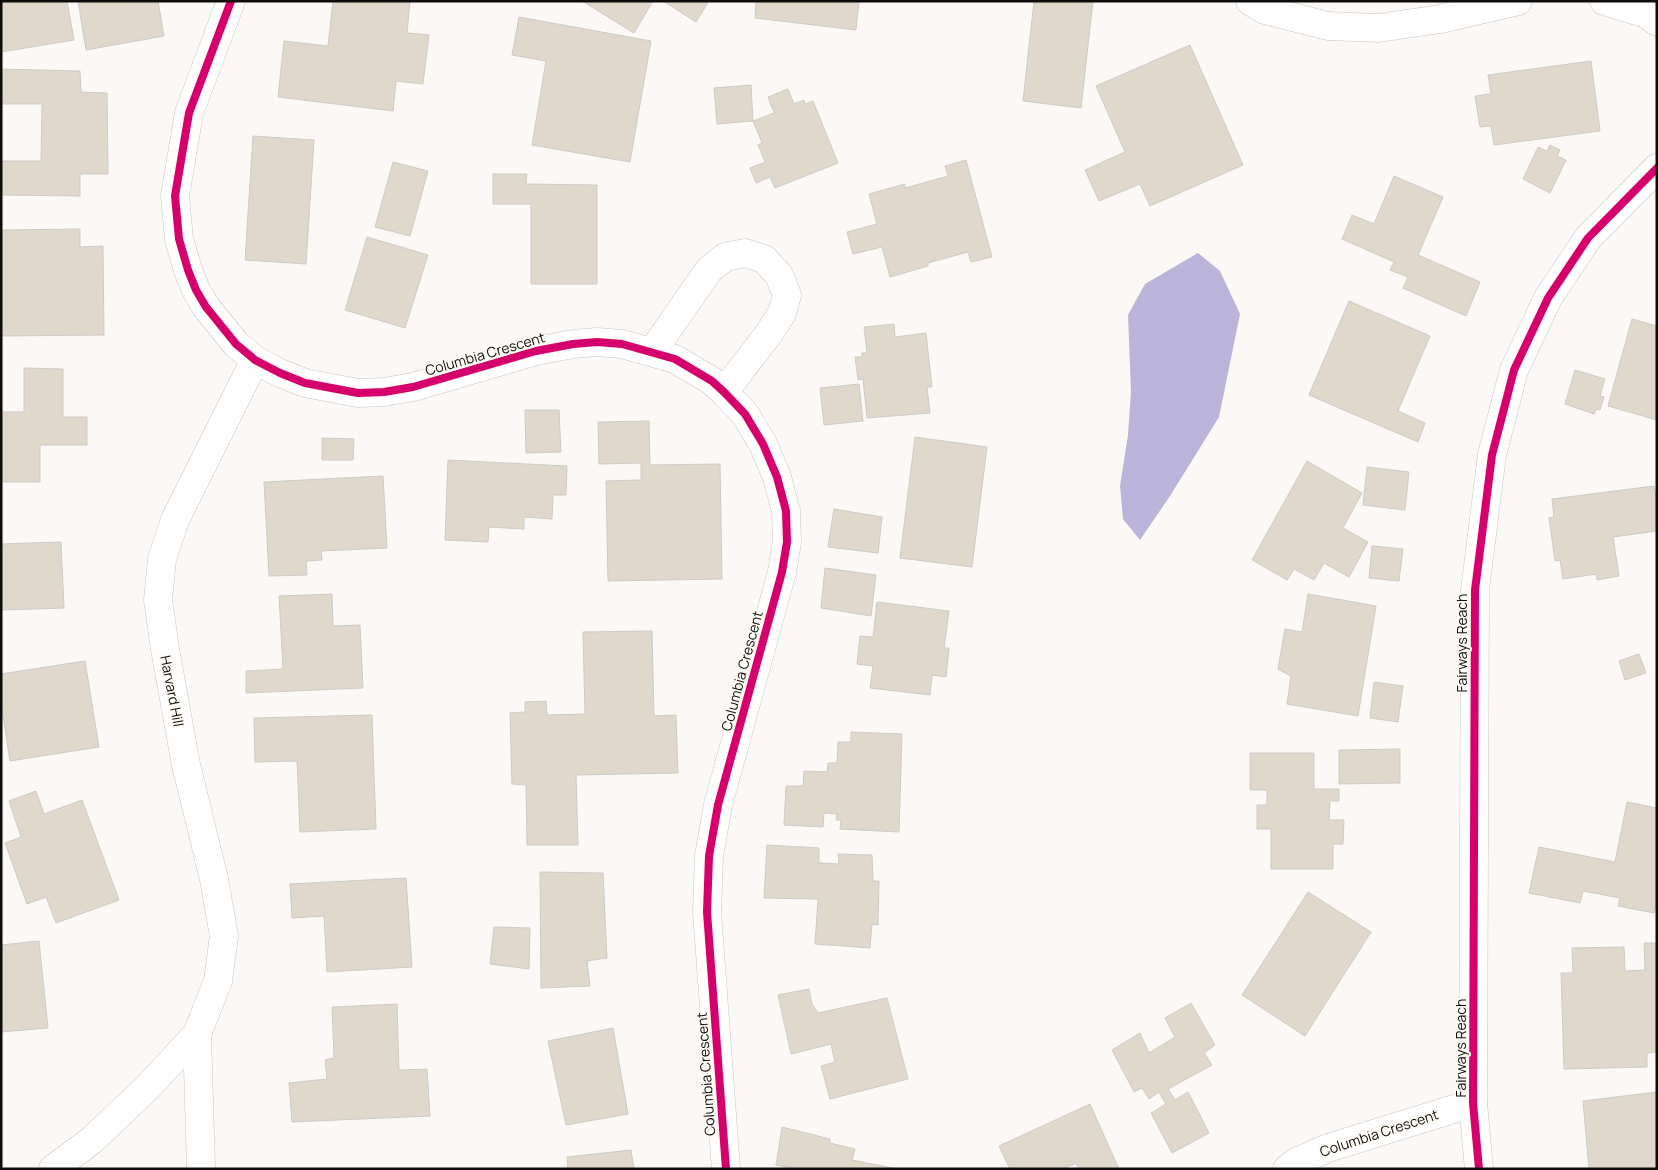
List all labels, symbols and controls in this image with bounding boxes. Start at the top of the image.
street label: Columbia Crescent [423,327,547,380]
street label: Fairways Reach [1452,594,1471,692]
street label: Columbia Crescent [716,608,767,733]
street label: Harvard Hill [156,654,189,728]
street label: Fairways Reach [1451,999,1470,1097]
street label: Columbia Crescent [692,1011,719,1136]
street label: Columbia Crescent [1317,1104,1441,1161]

